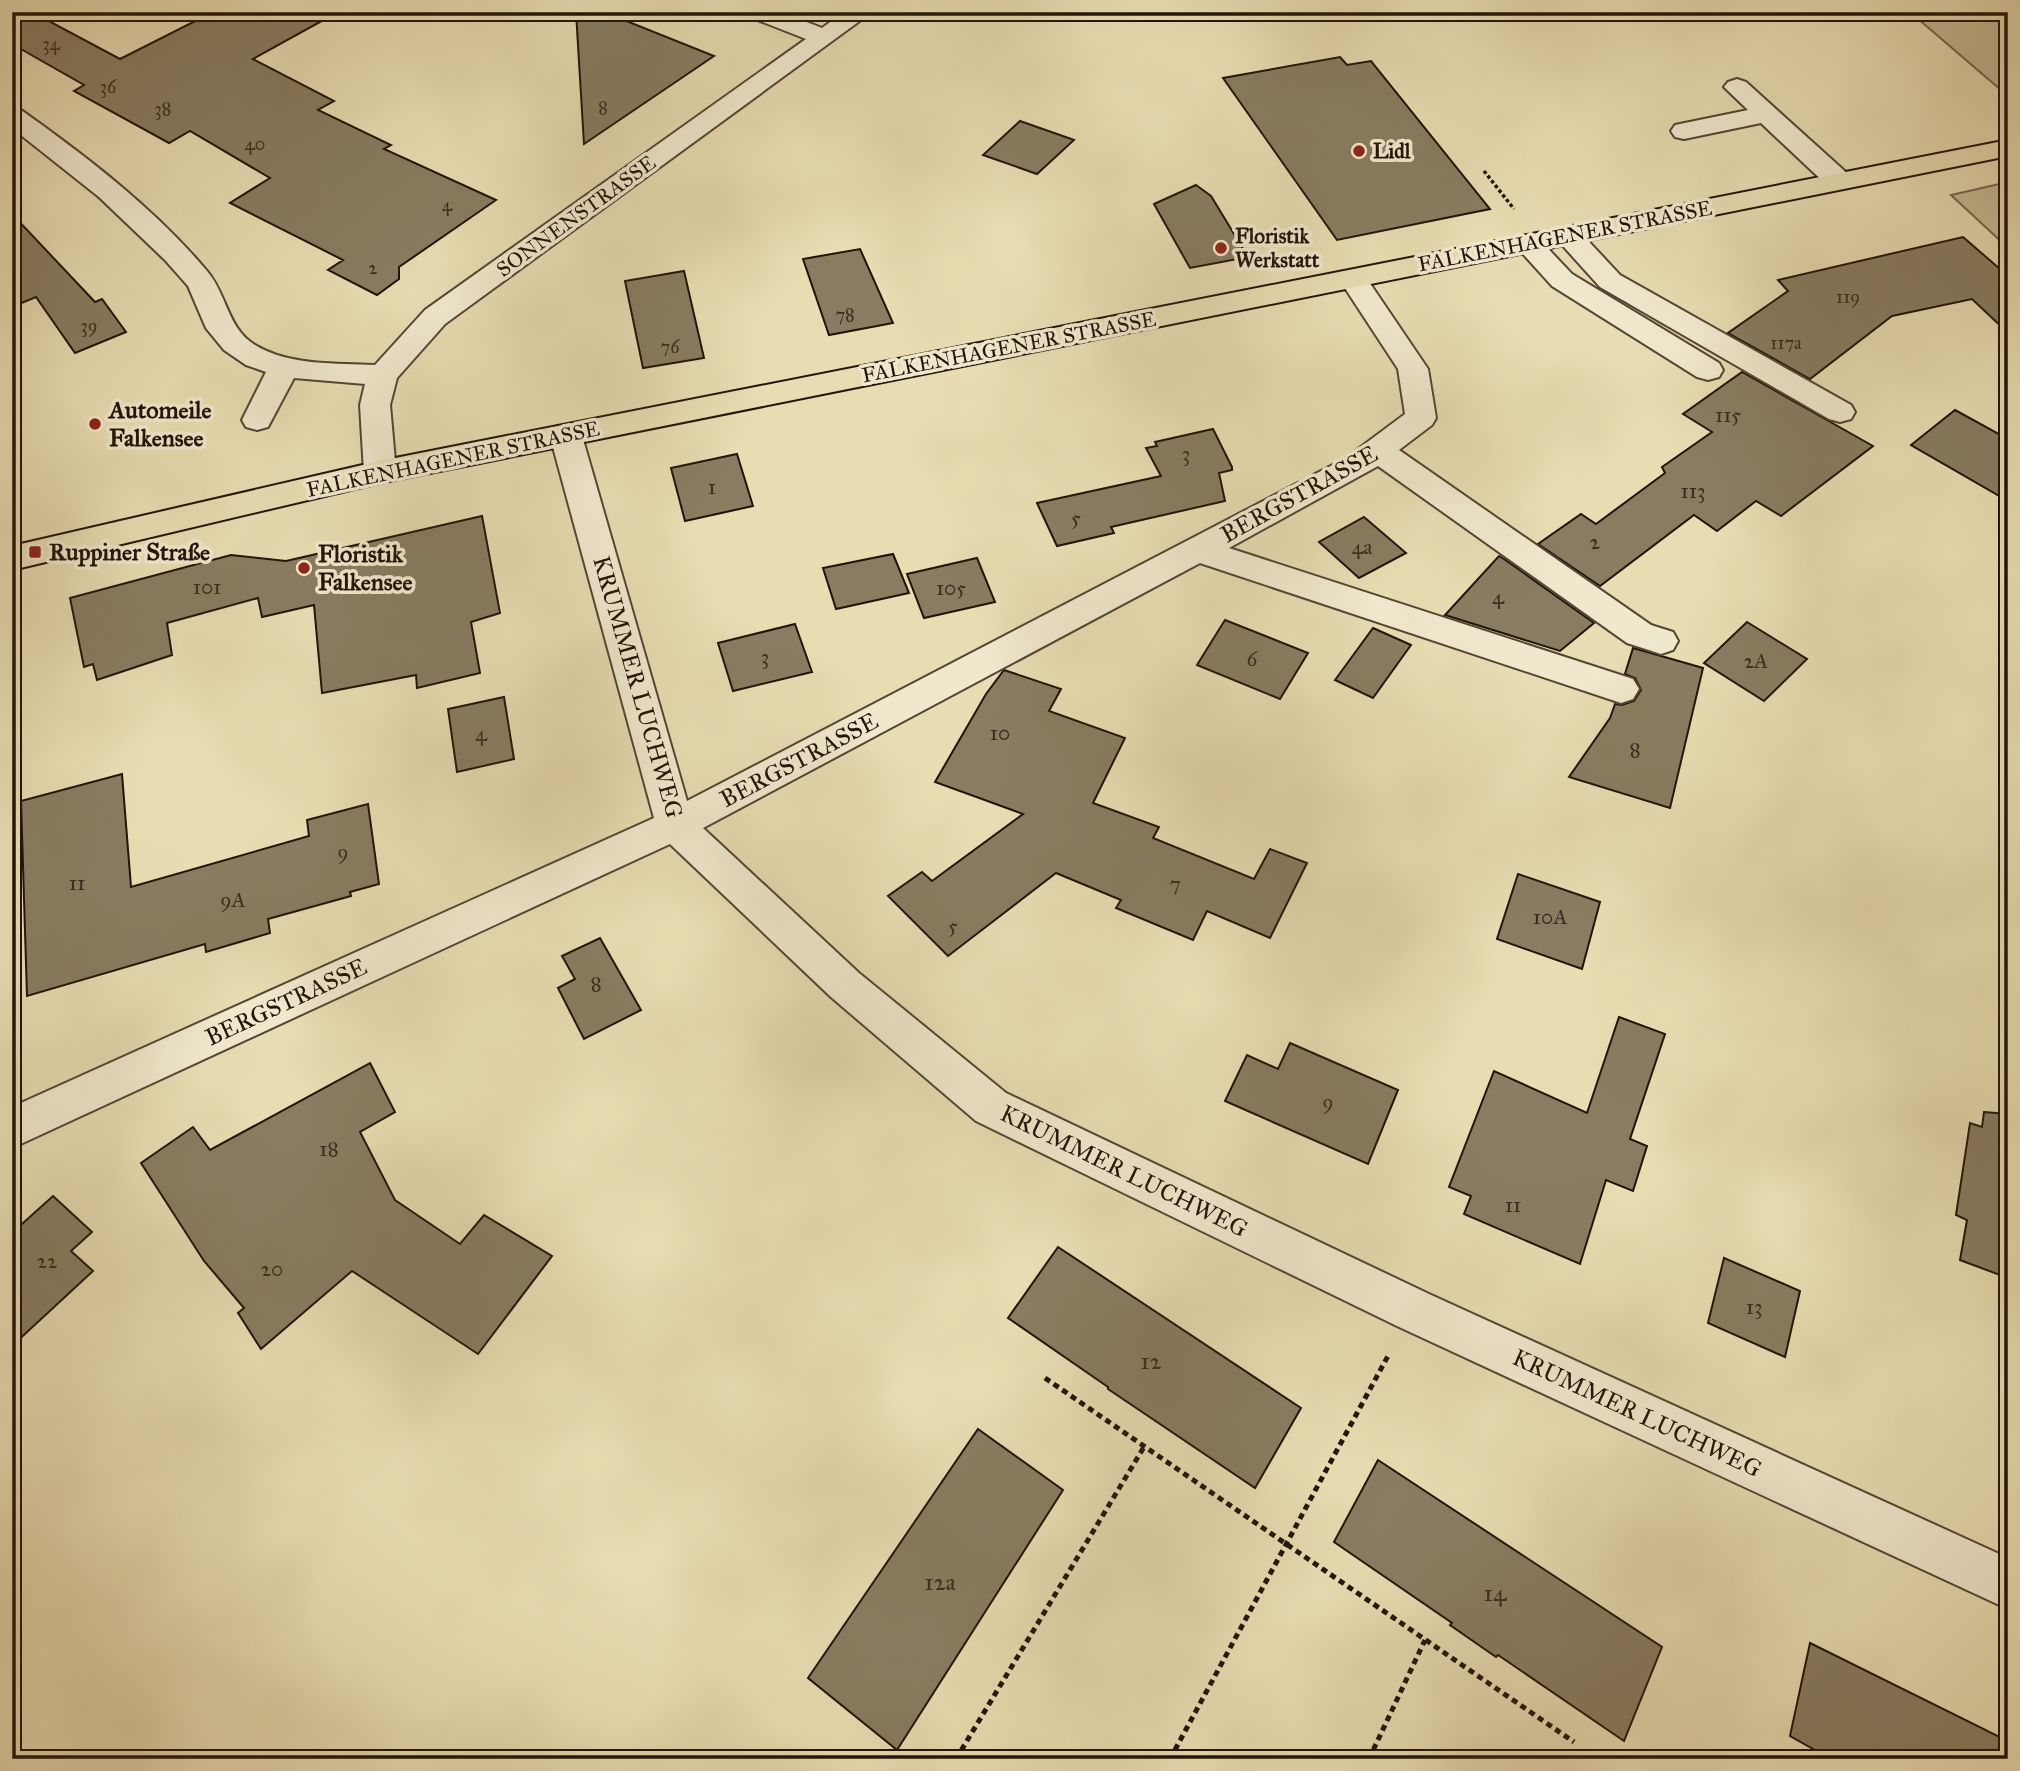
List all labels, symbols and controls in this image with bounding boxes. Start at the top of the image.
house number: 34 [42,33,61,55]
house number: 36 [100,76,117,98]
house number: 8 [598,97,608,119]
house number: 38 [155,98,171,120]
house number: 40 [245,133,265,155]
place label: Lidl [1373,138,1412,164]
marker: Lidl [1351,143,1367,159]
street label: SONNENSTRASSE [491,149,661,283]
house number: 4 [442,194,453,216]
street label: FALKENHAGENER STRASSE [1416,195,1714,277]
place label: Floristik Werkstatt [1235,223,1320,273]
marker: Floristik Werkstatt [1213,240,1229,256]
house number: 2 [369,257,378,279]
house number: 119 [1836,286,1860,308]
house number: 78 [835,304,855,326]
street label: FALKENHAGENER STRASSE [860,306,1158,388]
house number: 39 [81,315,97,337]
house number: 117a [1770,332,1802,354]
house number: 76 [661,336,680,358]
place label: Automeile Falkensee [107,395,211,453]
house number: 115 [1715,402,1741,428]
street label: FALKENHAGENER STRASSE [304,415,602,503]
marker: Automeile Falkensee [87,416,103,432]
street label: BERGSTRASSE [1215,438,1383,550]
house number: 3 [1182,441,1190,467]
house number: 1 [708,474,716,500]
house number: 113 [1681,478,1706,504]
house number: 5 [1071,505,1081,531]
house number: 2 [1590,529,1601,555]
house number: 4a [1352,534,1372,560]
place label: Ruppiner Straße [49,537,210,567]
place label: Floristik Falkensee [318,539,412,597]
marker: Ruppiner Straße [27,544,43,560]
street label: KRUMMER LUCHWEG [586,552,690,822]
marker: Floristik Falkensee [296,560,312,576]
house number: 101 [193,574,221,600]
house number: 105 [936,575,966,601]
house number: 4 [1492,584,1505,610]
house number: 3 [761,644,769,670]
house number: 6 [1247,646,1259,672]
house number: 2A [1744,648,1768,674]
street label: BERGSTRASSE [715,706,883,814]
house number: 10 [990,720,1010,746]
house number: 4 [475,721,488,747]
house number: 8 [1629,737,1641,763]
house number: 9 [337,839,349,865]
house number: 11 [69,870,85,896]
house number: 7 [1169,871,1181,897]
house number: 9A [220,887,246,913]
house number: 10A [1533,904,1567,930]
house number: 5 [948,913,958,939]
street label: BERGSTRASSE [200,951,372,1053]
house number: 8 [590,971,602,997]
house number: 9 [1322,1089,1334,1115]
street label: KRUMMER LUCHWEG [995,1098,1253,1244]
house number: 18 [319,1136,339,1162]
house number: 11 [1505,1192,1521,1218]
house number: 22 [37,1248,58,1274]
house number: 20 [261,1256,283,1282]
house number: 13 [1746,1294,1762,1320]
street label: KRUMMER LUCHWEG [1508,1342,1766,1484]
house number: 12 [1140,1346,1162,1376]
house number: 12a [924,1567,957,1597]
house number: 14 [1484,1578,1507,1608]

